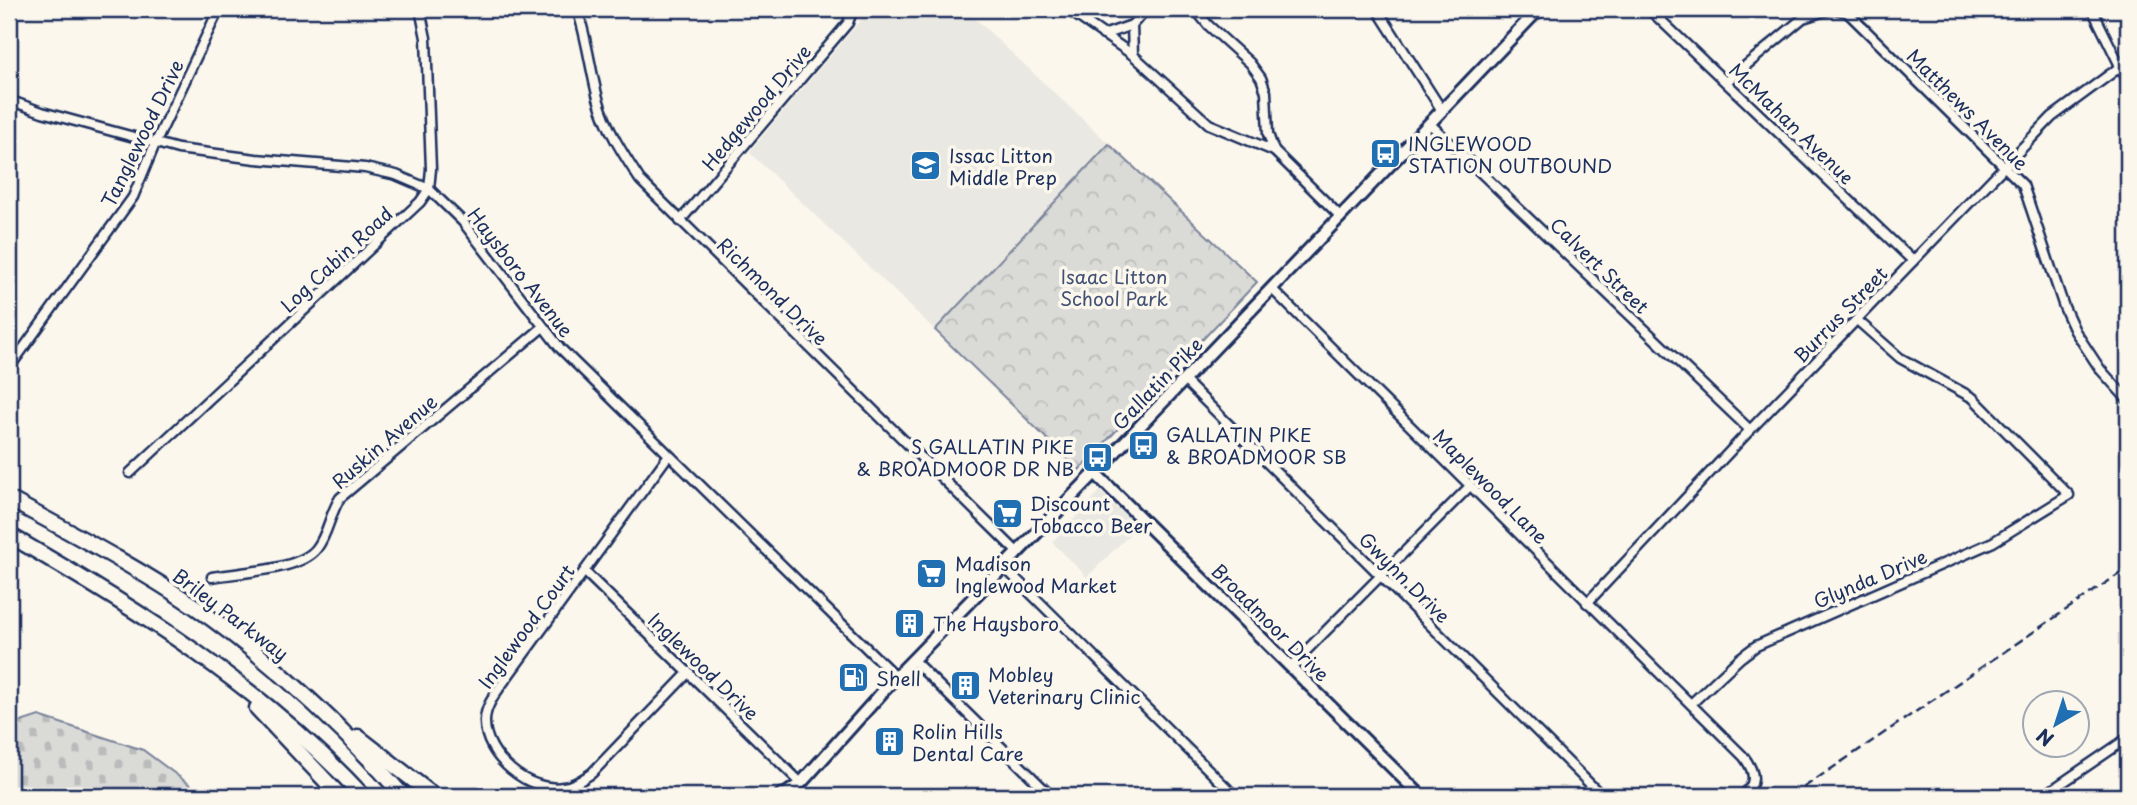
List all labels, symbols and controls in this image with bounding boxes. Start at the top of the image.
street label: Hedgewood Drive [695,38,817,176]
street label: Matthews Avenue [1901,42,2035,176]
street label: Tanglewood Drive [94,54,190,212]
street label: McMahan Avenue [1723,56,1861,190]
place label: INGLEWOOD STATION OUTBOUND [1408,129,1612,179]
bus stop icon: INGLEWOOD STATION OUTBOUND [1368,137,1402,171]
place label: Issac Litton Middle Prep [949,141,1057,191]
school or university icon: Issac Litton Middle Prep [909,149,943,183]
street label: Log Cabin Road [274,200,398,318]
street label: Haysboro Avenue [461,201,581,343]
street label: Calvert Street [1544,210,1656,320]
street label: Richmond Drive [711,231,835,351]
street label: Burrus Street [1787,259,1893,368]
park label: Isaac Litton School Park [1060,262,1168,312]
street label: Gallatin Pike [1105,330,1209,436]
street label: Ruskin Avenue [325,387,443,495]
place label: GALLATIN PIKE & BROADMOOR SB [1166,420,1347,470]
street label: Maplewood Lane [1427,422,1555,550]
bus stop icon: GALLATIN PIKE & BROADMOOR SB [1126,428,1160,462]
place label: S GALLATIN PIKE & BROADMOOR DR NB [857,432,1074,482]
bus stop icon: S GALLATIN PIKE & BROADMOOR DR NB [1080,440,1114,474]
place label: Discount Tobacco Beer [1030,489,1153,539]
supermarket icon: Discount Tobacco Beer [990,497,1024,531]
street label: Gwynn Drive [1353,525,1457,629]
street label: Glynda Drive [1809,541,1931,615]
place label: Madison Inglewood Market [955,549,1117,599]
supermarket icon: Madison Inglewood Market [915,557,949,591]
street label: Broadmoor Drive [1206,557,1336,687]
street label: Inglewood Court [471,558,581,694]
street label: Briley Parkway [167,561,295,667]
street label: Inglewood Drive [642,606,766,726]
building icon: The Haysboro [893,606,927,640]
place label: The Haysboro [933,609,1059,637]
place label: Mobley Veterinary Clinic [988,660,1140,710]
fuel station icon: Shell [836,661,870,695]
place label: Shell [876,664,921,692]
building icon: Mobley Veterinary Clinic [948,668,982,702]
north arrow [2022,690,2092,760]
place label: Rolin Hills Dental Care [912,717,1024,767]
text: N [2030,722,2059,754]
building icon: Rolin Hills Dental Care [872,725,906,759]

